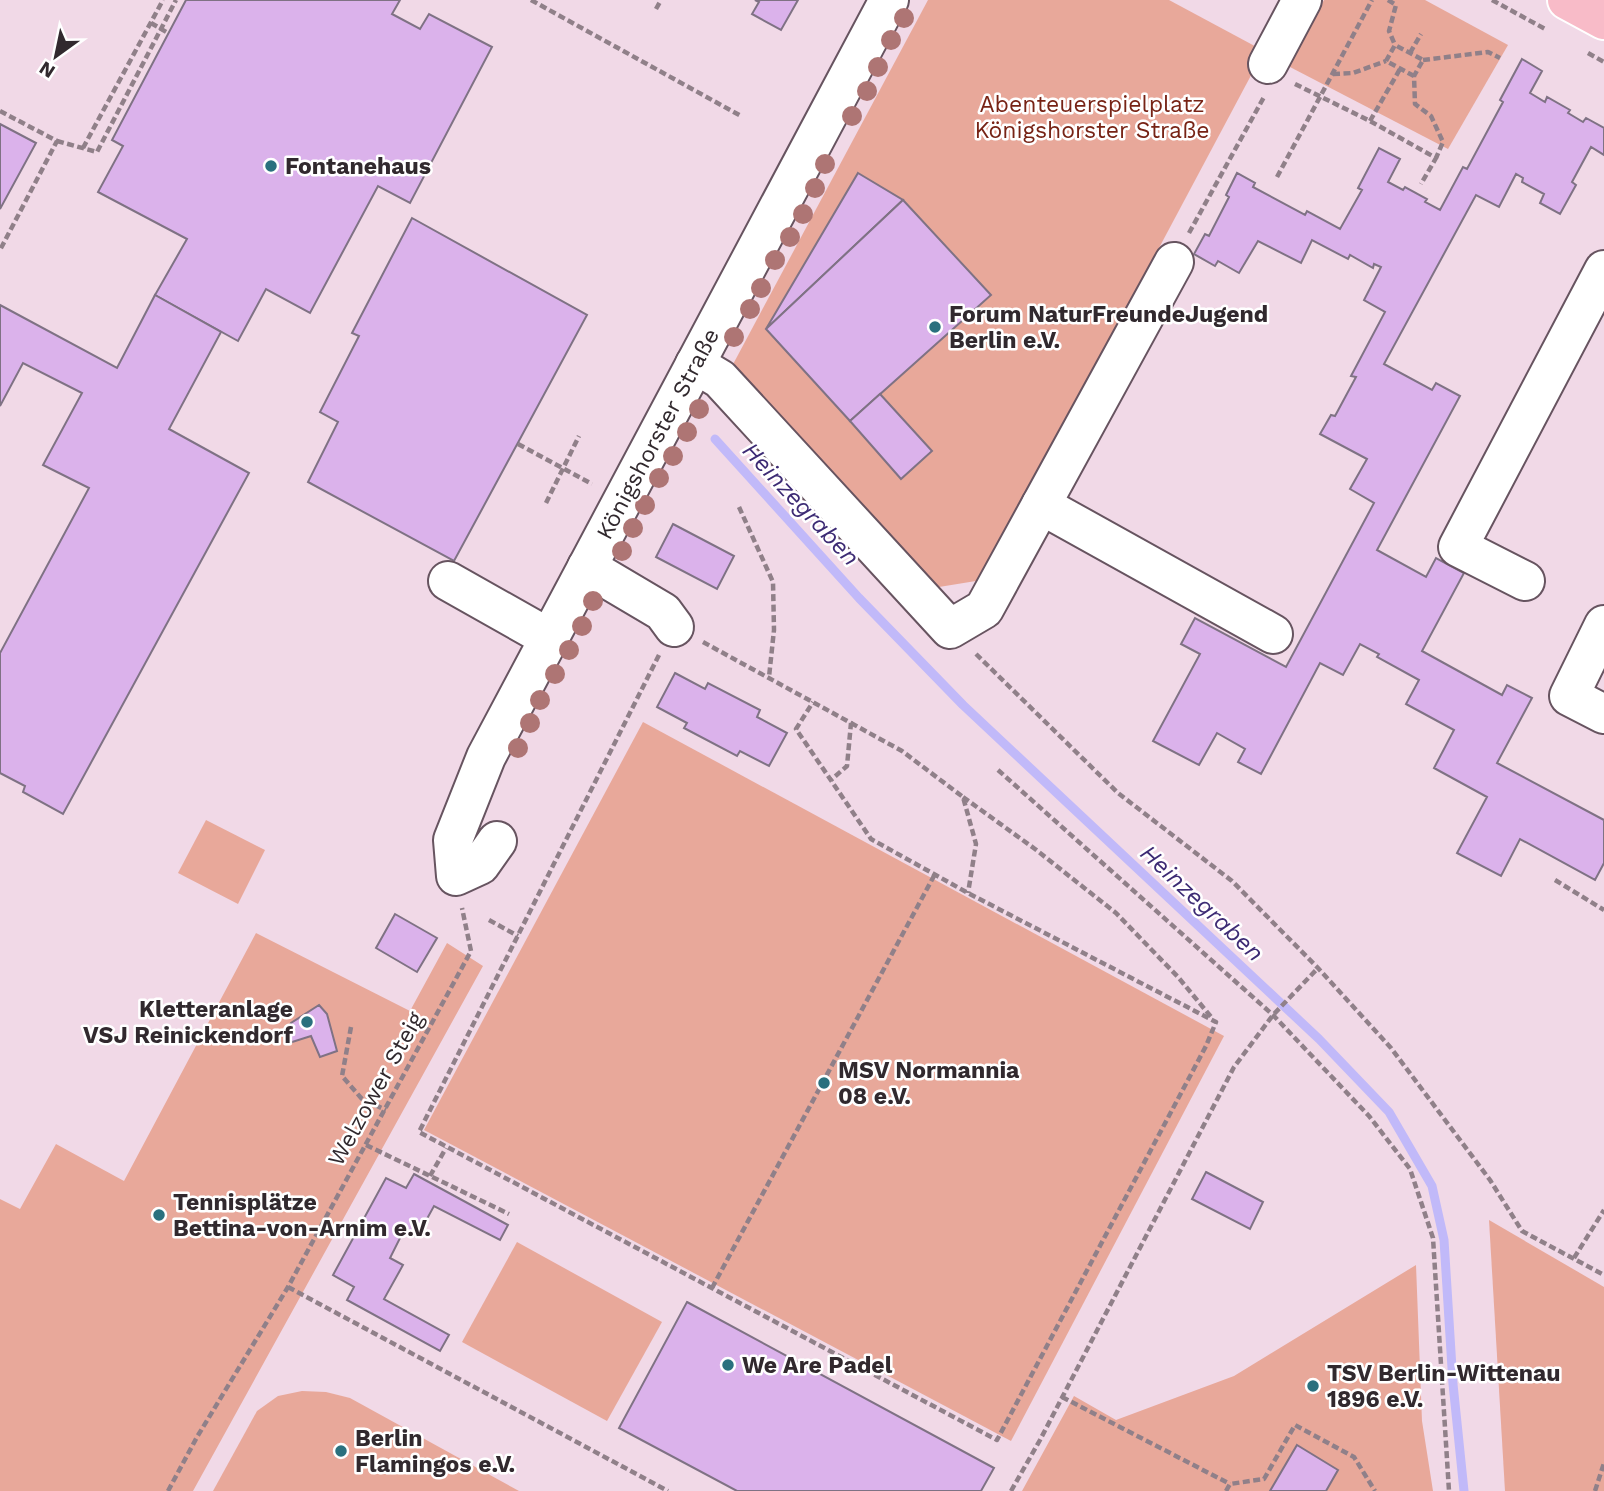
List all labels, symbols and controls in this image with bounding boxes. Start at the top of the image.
north arrow [21,21,91,91]
text: N [35,56,59,83]
park label: Abenteuerspielplatz Königshorster Straße [974,91,1210,144]
place label: Fontanehaus [285,153,431,180]
marker: Fontanehaus [263,158,279,174]
place label: Forum NaturFreundeJugend Berlin e.V. [949,301,1268,354]
marker: Forum NaturFreundeJugend Berlin e.V. [927,319,943,335]
street label: Königshorster Straße [591,324,725,544]
water label: Heinzegraben [737,437,865,571]
water label: Heinzegraben [1135,839,1269,967]
place label: Kletteranlage VSJ Reinickendorf [83,996,293,1049]
street label: Welzower Steig [322,1007,430,1171]
marker: Kletteranlage VSJ Reinickendorf [299,1014,315,1030]
place label: MSV Normannia 08 e.V. [838,1057,1020,1110]
marker: MSV Normannia 08 e.V. [816,1075,832,1091]
place label: Tennisplätze Bettina-von-Arnim e.V. [173,1189,431,1242]
marker: Tennisplätze Bettina-von-Arnim e.V. [151,1207,167,1223]
place label: We Are Padel [742,1352,893,1379]
marker: We Are Padel [720,1357,736,1373]
place label: TSV Berlin-Wittenau 1896 e.V. [1327,1360,1561,1413]
marker: TSV Berlin-Wittenau 1896 e.V. [1305,1378,1321,1394]
place label: Berlin Flamingos e.V. [355,1425,515,1478]
marker: Berlin Flamingos e.V. [333,1443,349,1459]

